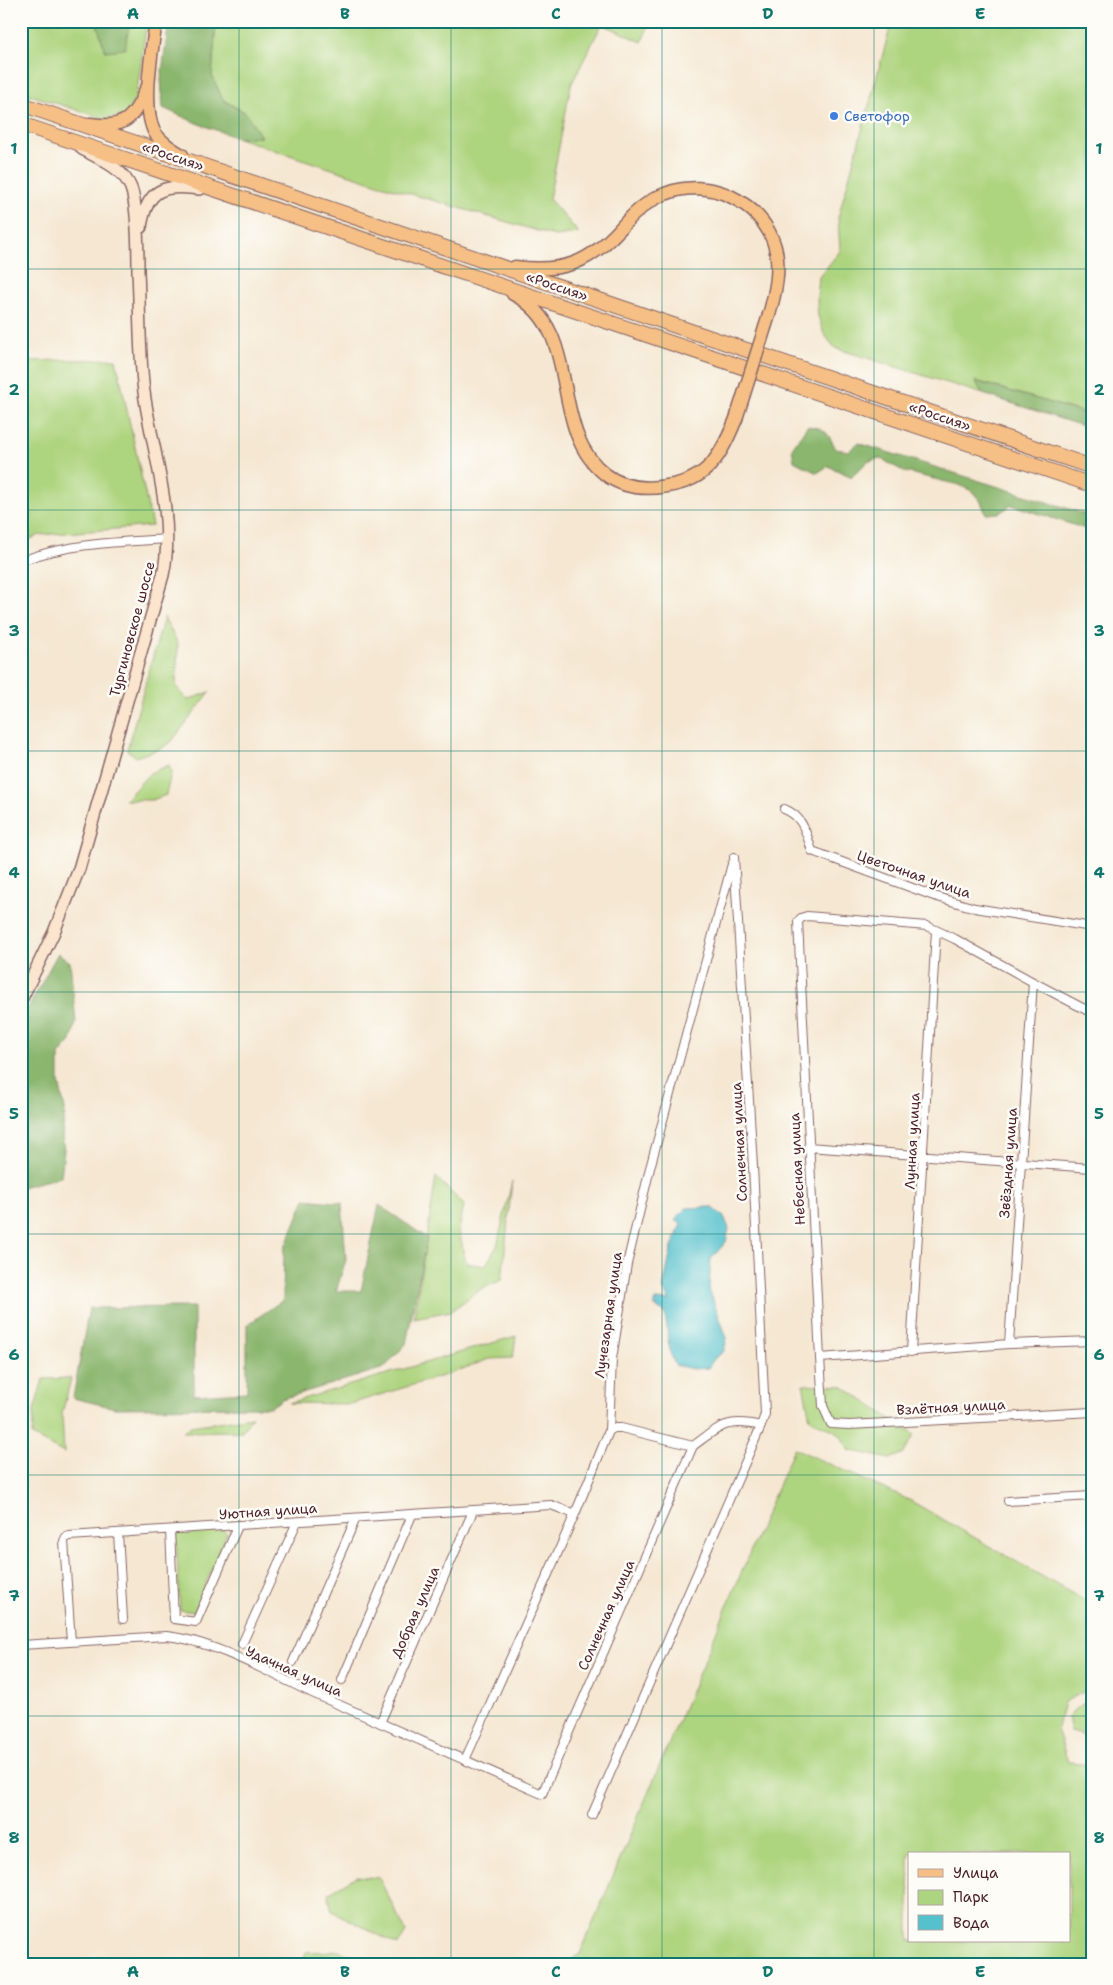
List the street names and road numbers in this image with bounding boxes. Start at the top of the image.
street label: «Россия» [140,137,206,175]
street label: «Россия» [524,267,590,305]
street label: «Россия» [907,397,973,435]
street label: Тургиновское шоссе [105,559,159,699]
street label: Цветочная улица [855,846,974,902]
street label: Солнечная улица [727,1082,751,1202]
street label: Лунная улица [900,1092,924,1190]
street label: Звёздная улица [995,1107,1021,1219]
street label: Небесная улица [785,1112,809,1226]
street label: Лучезарная улица [590,1250,626,1379]
street label: Взлётная улица [896,1395,1006,1419]
street label: Уютная улица [218,1499,318,1523]
street label: Солнечная улица [574,1557,639,1673]
street label: Добрая улица [387,1563,443,1661]
street label: Удачная улица [243,1642,345,1700]

